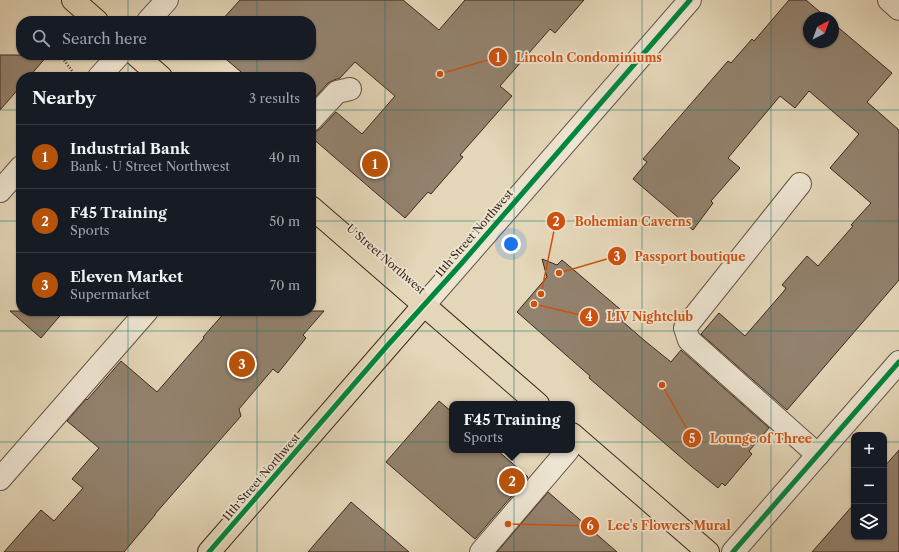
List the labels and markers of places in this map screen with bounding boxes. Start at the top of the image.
callout: Lincoln Condominiums [488,45,670,69]
pin: 1 [362,149,388,179]
callout: Bohemian Caverns [546,209,699,233]
callout: Passport boutique [607,244,754,268]
callout: LIV Nightclub [579,305,702,329]
pin: 3 [229,349,255,379]
callout: Lounge of Three [682,426,820,450]
pin: 2 [499,466,525,496]
callout: Lee's Flowers Mural [580,514,739,538]

